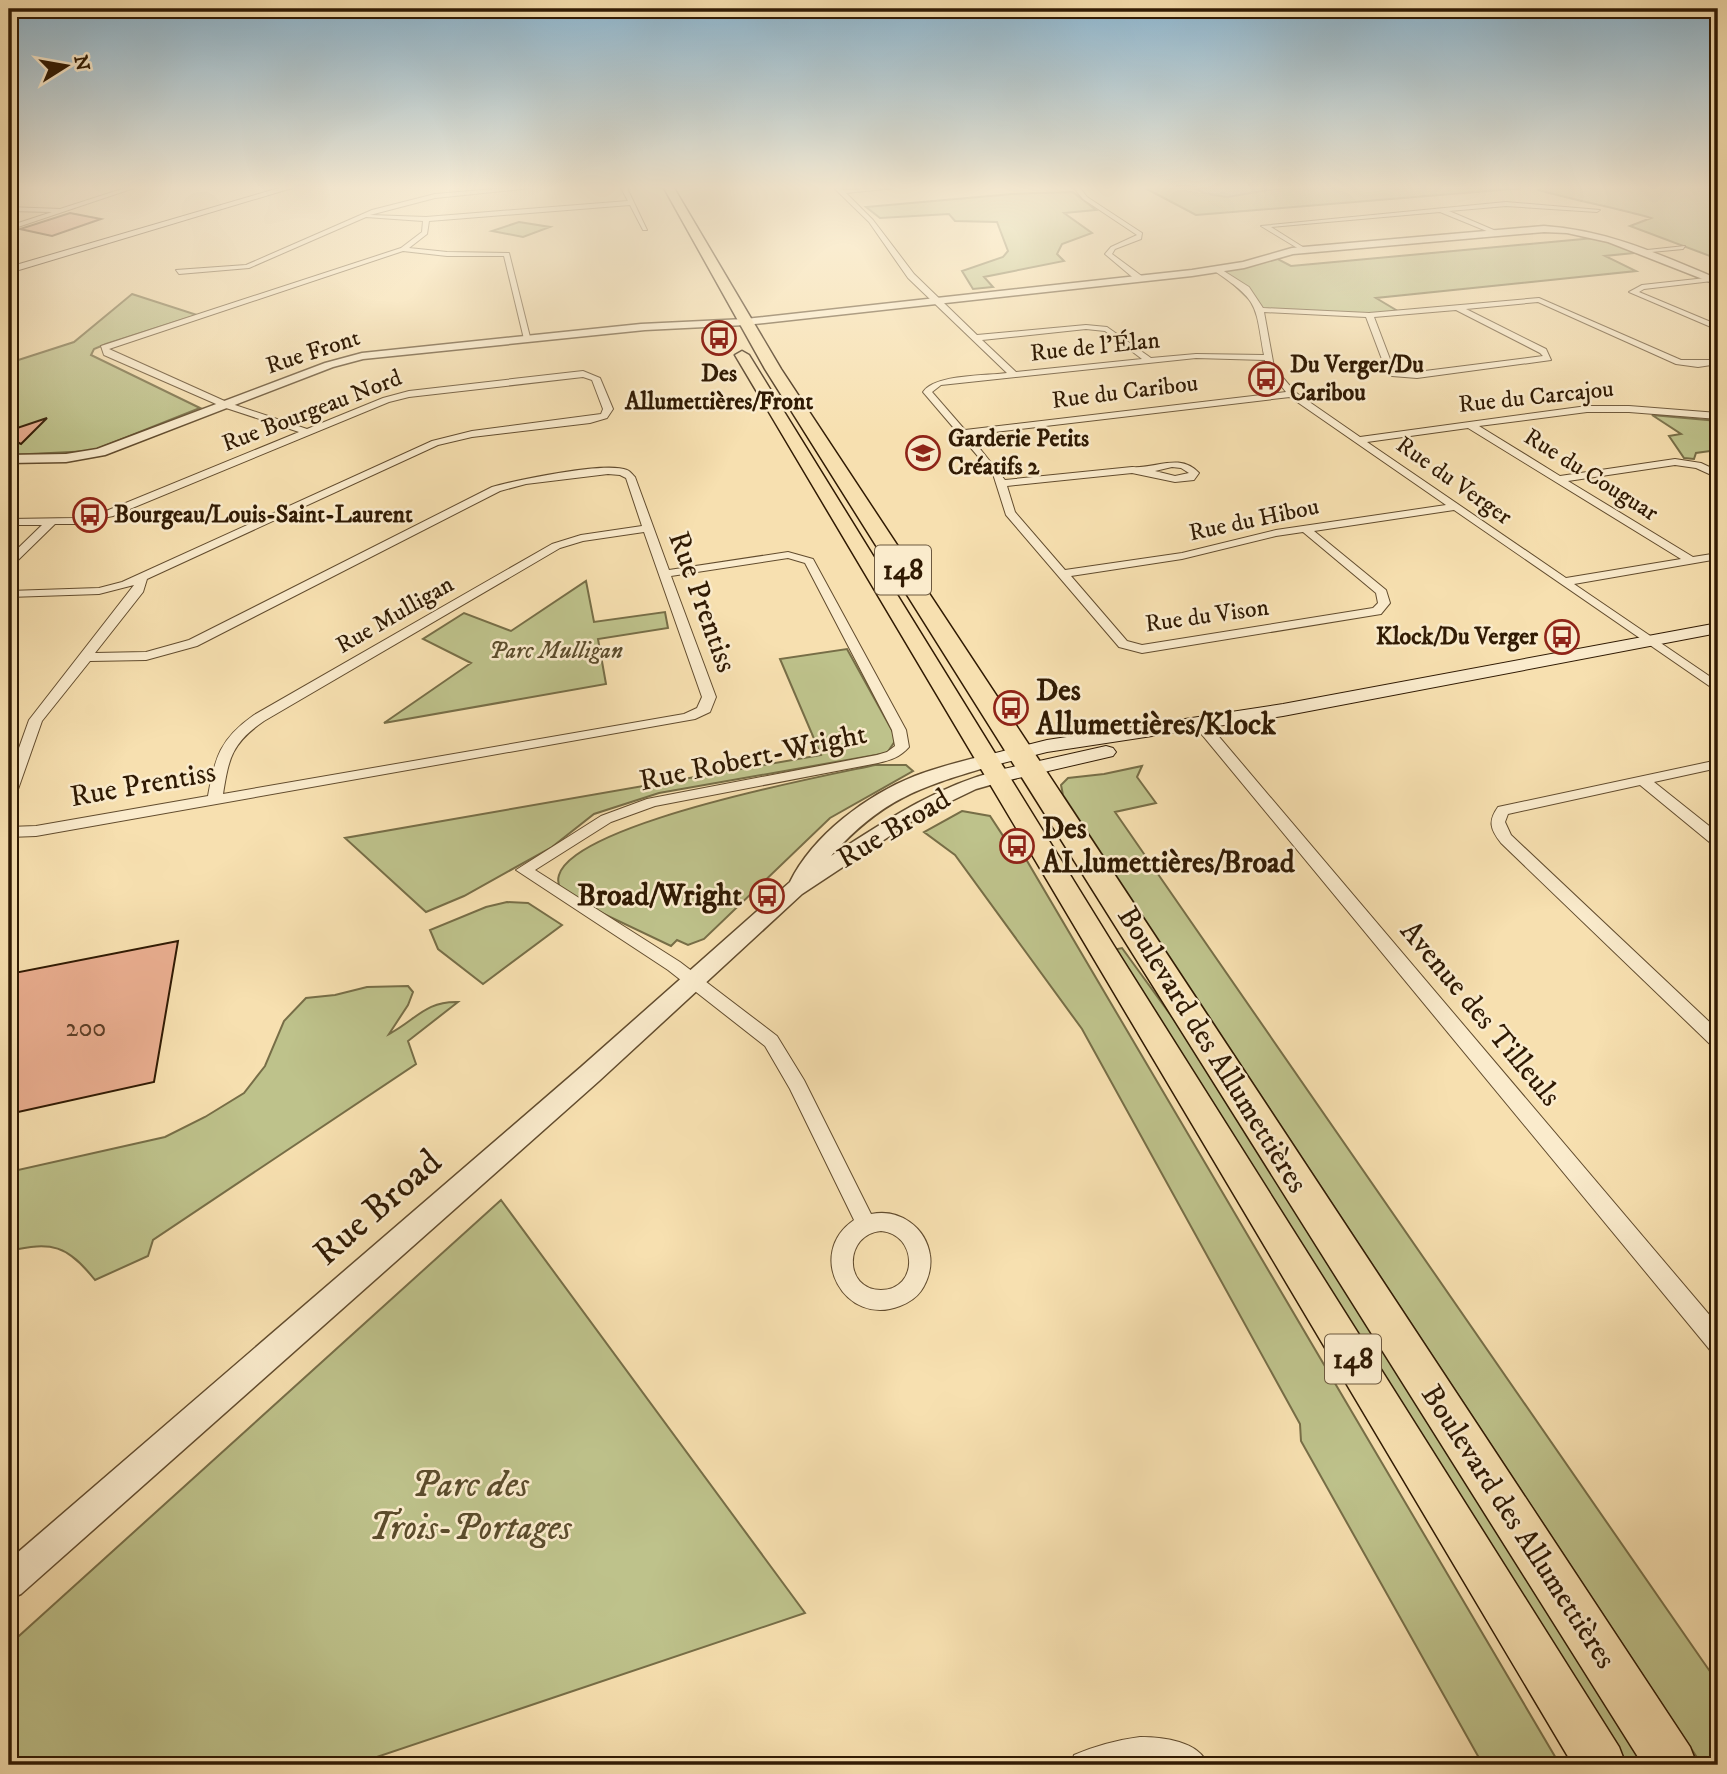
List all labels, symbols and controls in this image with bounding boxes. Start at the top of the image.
north arrow [32,32,102,102]
text: N [68,53,94,73]
bus stop icon: Des Allumettières/Front [700,319,738,357]
street label: Rue Front [262,323,364,381]
street label: Rue de l'Élan [1029,325,1162,369]
place label: Du Verger/Du Caribou [1290,350,1424,408]
place label: Des Allumettières/Front [624,359,813,417]
bus stop icon: Du Verger/Du Caribou [1247,360,1285,398]
street label: Rue Bourgeau Nord [218,363,406,459]
street label: Rue du Caribou [1050,368,1200,416]
street label: Rue du Carcajou [1457,374,1615,420]
street label: Rue du Couguar [1518,422,1664,528]
place label: Garderie Petits Créatifs 2 [948,424,1089,482]
street label: Rue du Verger [1390,430,1518,532]
school or university icon: Garderie Petits Créatifs 2 [904,434,942,472]
street label: Rue du Hibou [1186,492,1322,548]
bus stop icon: Bourgeau/Louis-Saint-Laurent [71,496,109,534]
place label: Bourgeau/Louis-Saint-Laurent [114,500,413,530]
street label: Rue Prentiss [659,527,745,677]
road number: 148 [875,546,931,594]
street label: Rue Mulligan [331,569,460,661]
street label: Rue du Vison [1143,592,1271,640]
bus stop icon: Klock/Du Verger [1543,618,1581,656]
place label: Klock/Du Verger [1376,622,1539,652]
park label: Parc Mulligan [489,636,623,666]
place label: Des Allumettières/Klock [1035,673,1277,744]
bus stop icon: Des Allumettières/Klock [992,689,1030,727]
street label: Rue Robert-Wright [636,716,870,800]
street label: Rue Prentiss [67,754,219,816]
street label: Rue Broad [831,781,957,877]
place label: Des ALlumettières/Broad [1041,811,1296,882]
bus stop icon: Des ALlumettières/Broad [998,827,1036,865]
bus stop icon: Broad/Wright [748,877,786,915]
place label: Broad/Wright [577,878,742,915]
street label: Boulevard des Allumettières [1109,900,1315,1200]
street label: Avenue des Tilleuls [1392,914,1568,1114]
house number: 200 [66,1012,106,1045]
street label: Rue Broad [304,1139,452,1277]
road number: 148 [1325,1334,1381,1384]
street label: Boulevard des Allumettières [1412,1378,1624,1676]
park label: Parc des Trois-Portages [368,1462,572,1552]

